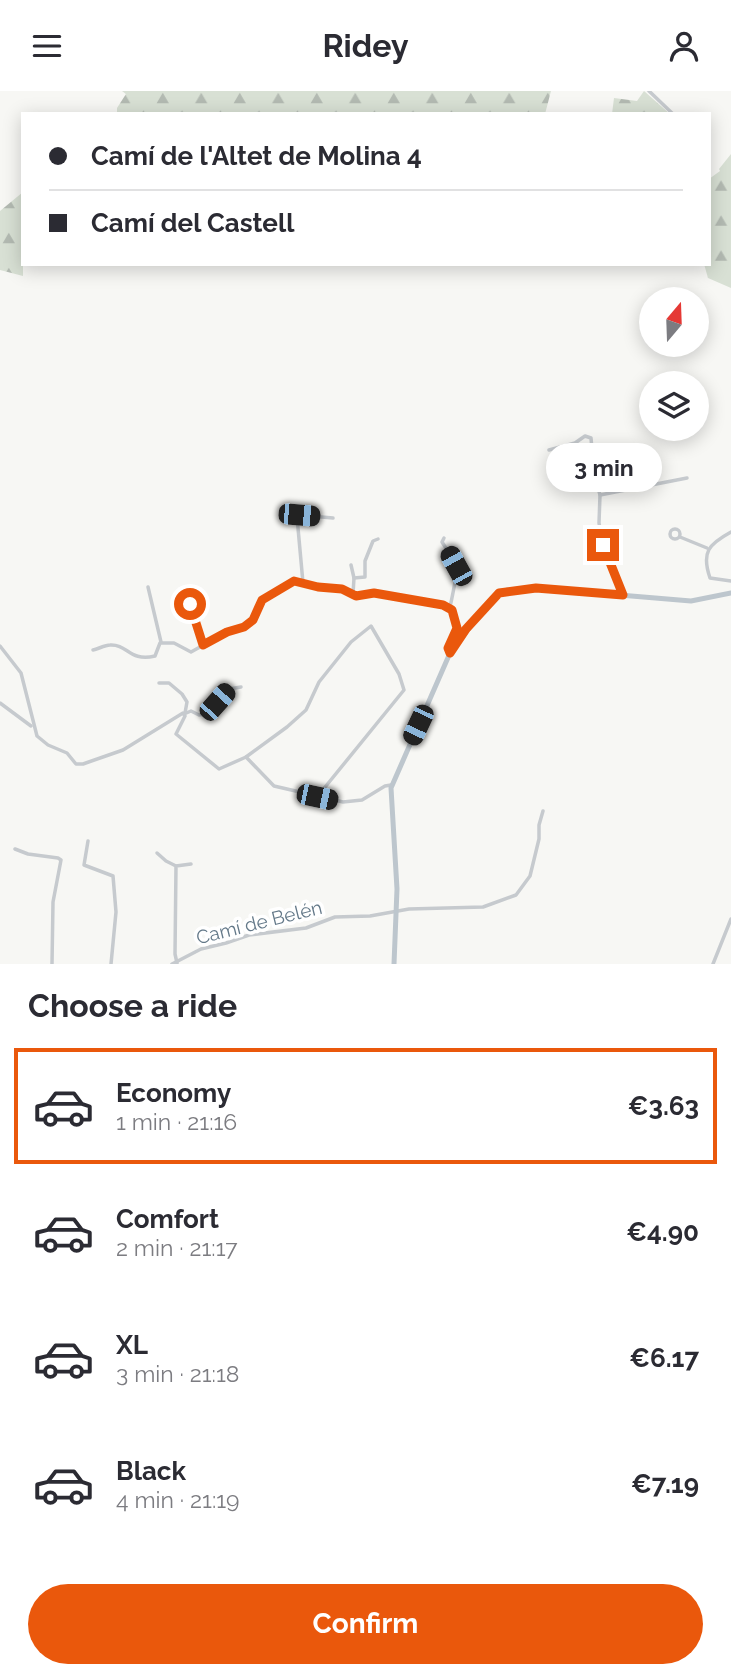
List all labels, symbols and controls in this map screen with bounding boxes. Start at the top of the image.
icon: menu [28,27,66,65]
text: Ridey [322,27,409,64]
icon: person [665,27,703,65]
text: Camí de l'Altet de Molina 4 [91,141,422,171]
text: Camí del Castell [91,208,294,238]
north arrow [639,287,709,357]
map controls [639,287,709,441]
button: layers [639,371,709,441]
callout: 3 min [545,443,661,493]
text: 3 min [574,454,634,481]
car [278,503,321,527]
route end [587,529,619,561]
car [437,543,476,589]
route start [174,588,206,620]
car [196,679,239,725]
car [400,702,437,748]
car [295,782,340,812]
street label: Camí de Belén [194,896,324,948]
text: Choose a ride [28,987,237,1024]
icon: car [32,1075,95,1138]
text: Economy [116,1078,231,1108]
text: €3.63 [628,1091,699,1121]
text: 1 min · 21:16 [116,1108,237,1135]
icon: car [32,1201,95,1264]
text: Comfort [116,1204,219,1234]
text: €4.90 [626,1217,699,1247]
text: 2 min · 21:17 [116,1234,238,1261]
icon: car [32,1327,95,1390]
text: XL [116,1330,148,1360]
text: €6.17 [629,1343,699,1373]
text: 3 min · 21:18 [116,1360,239,1387]
icon: car [32,1453,95,1516]
text: Black [116,1456,186,1486]
text: €7.19 [631,1469,699,1499]
text: 4 min · 21:19 [116,1486,240,1513]
button: Confirm [28,1584,703,1664]

